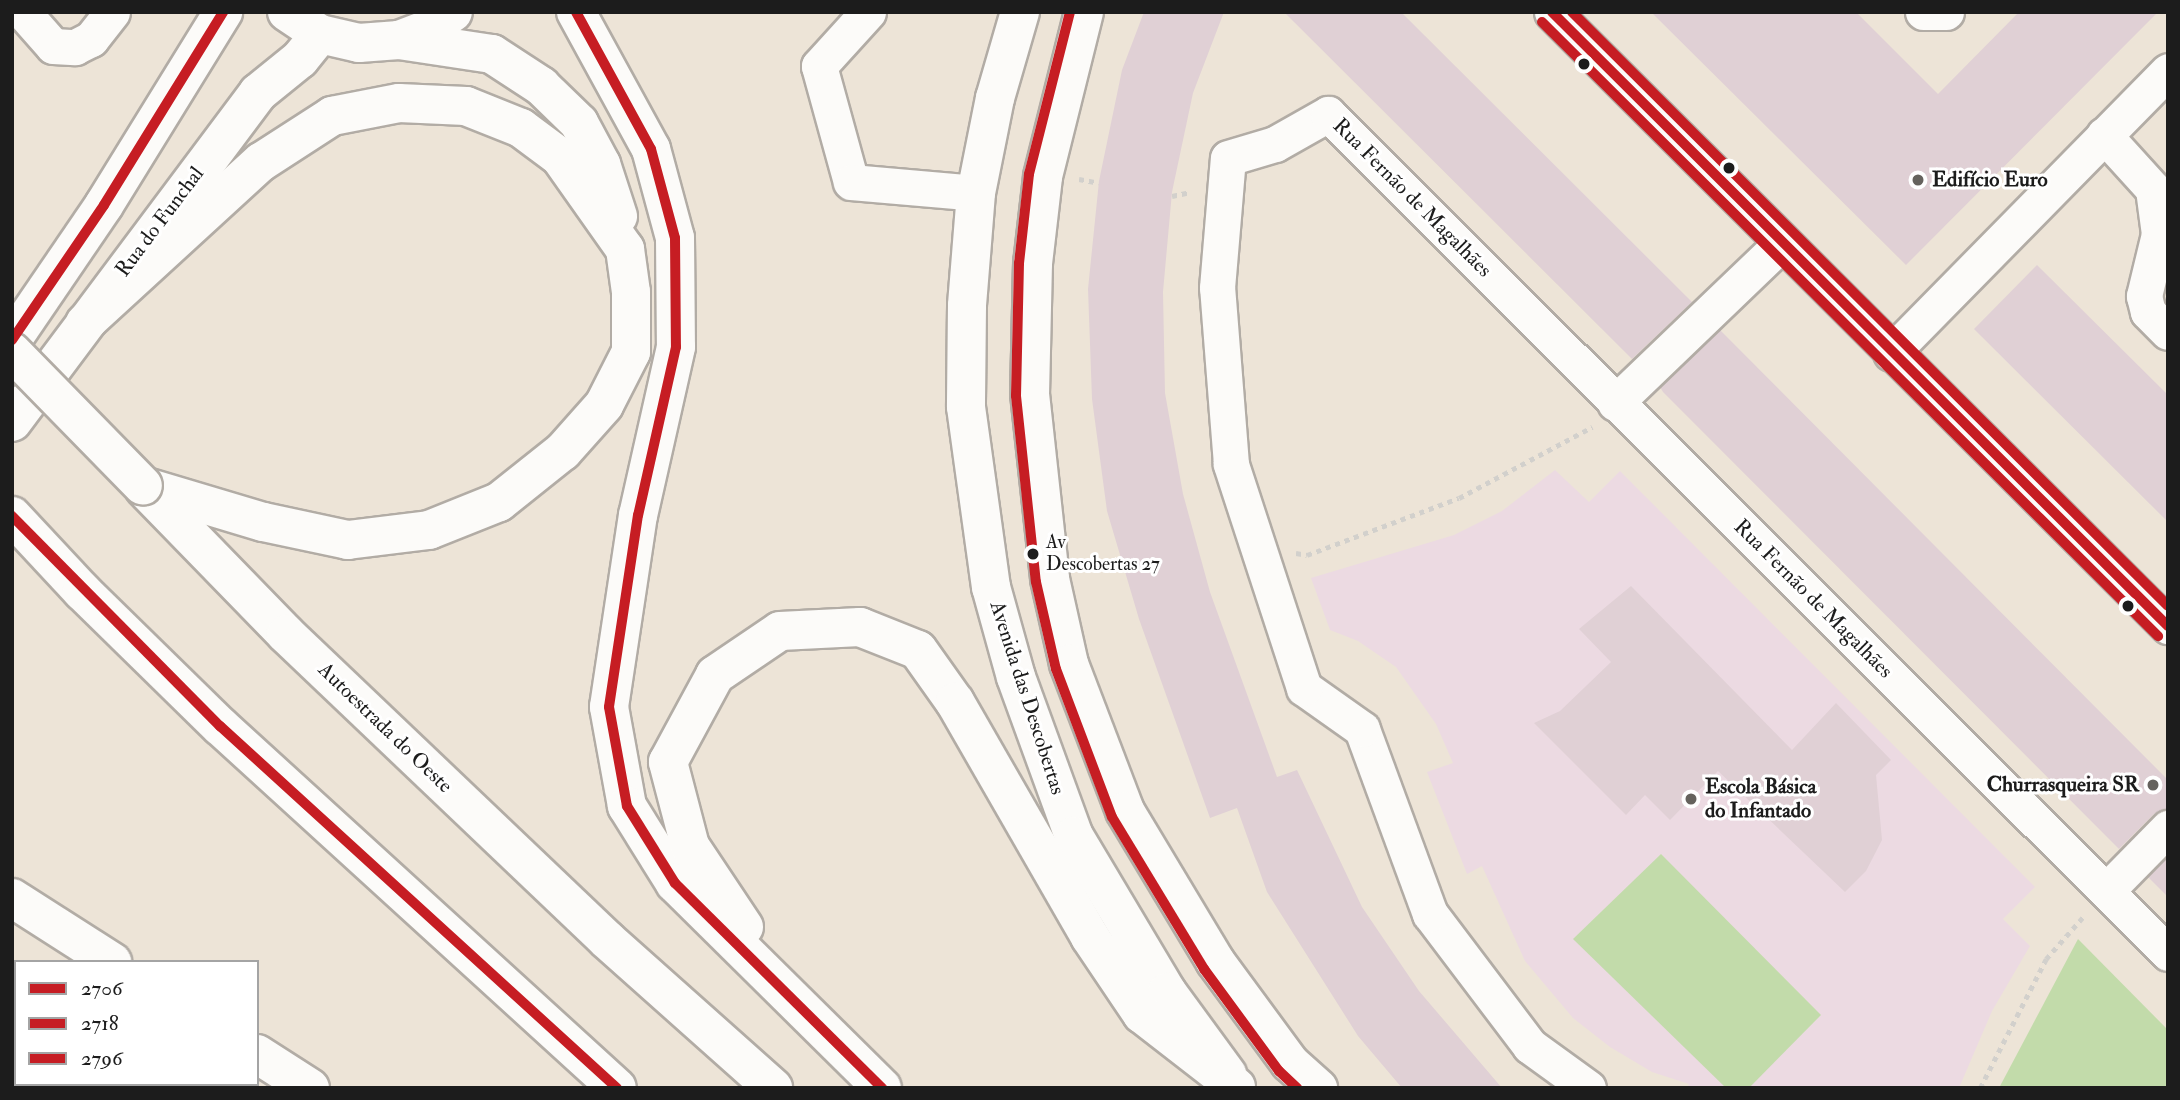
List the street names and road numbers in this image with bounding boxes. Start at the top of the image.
street label: Rua Fernão de Magalhães [1327,113,1497,283]
street label: Rua do Funchal [110,162,210,282]
street label: Rua Fernão de Magalhães [1728,514,1898,684]
street label: Avenida das Descobertas [984,598,1070,798]
street label: Autoestrada do Oeste [313,657,457,799]

